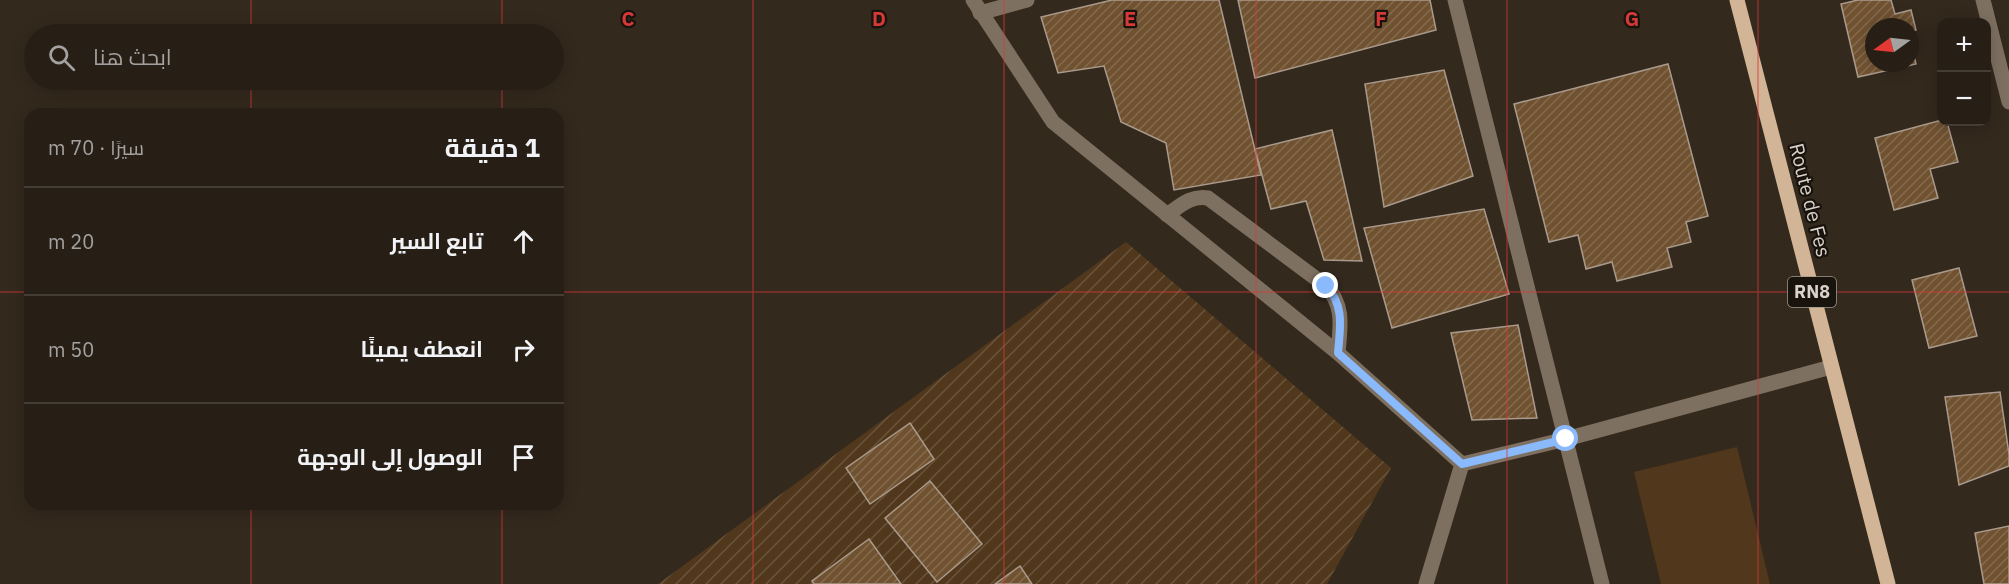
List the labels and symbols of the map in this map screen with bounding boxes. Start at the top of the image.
text: C [621,5,635,32]
text: D [872,5,886,32]
text: E [1124,5,1136,32]
text: F [1375,5,1387,32]
text: G [1625,5,1639,32]
north arrow [1865,18,1919,72]
street label: Route de Fes [1783,140,1838,260]
route end [1312,272,1338,298]
road number: RN8 [1788,277,1836,307]
route start [1552,425,1578,451]

